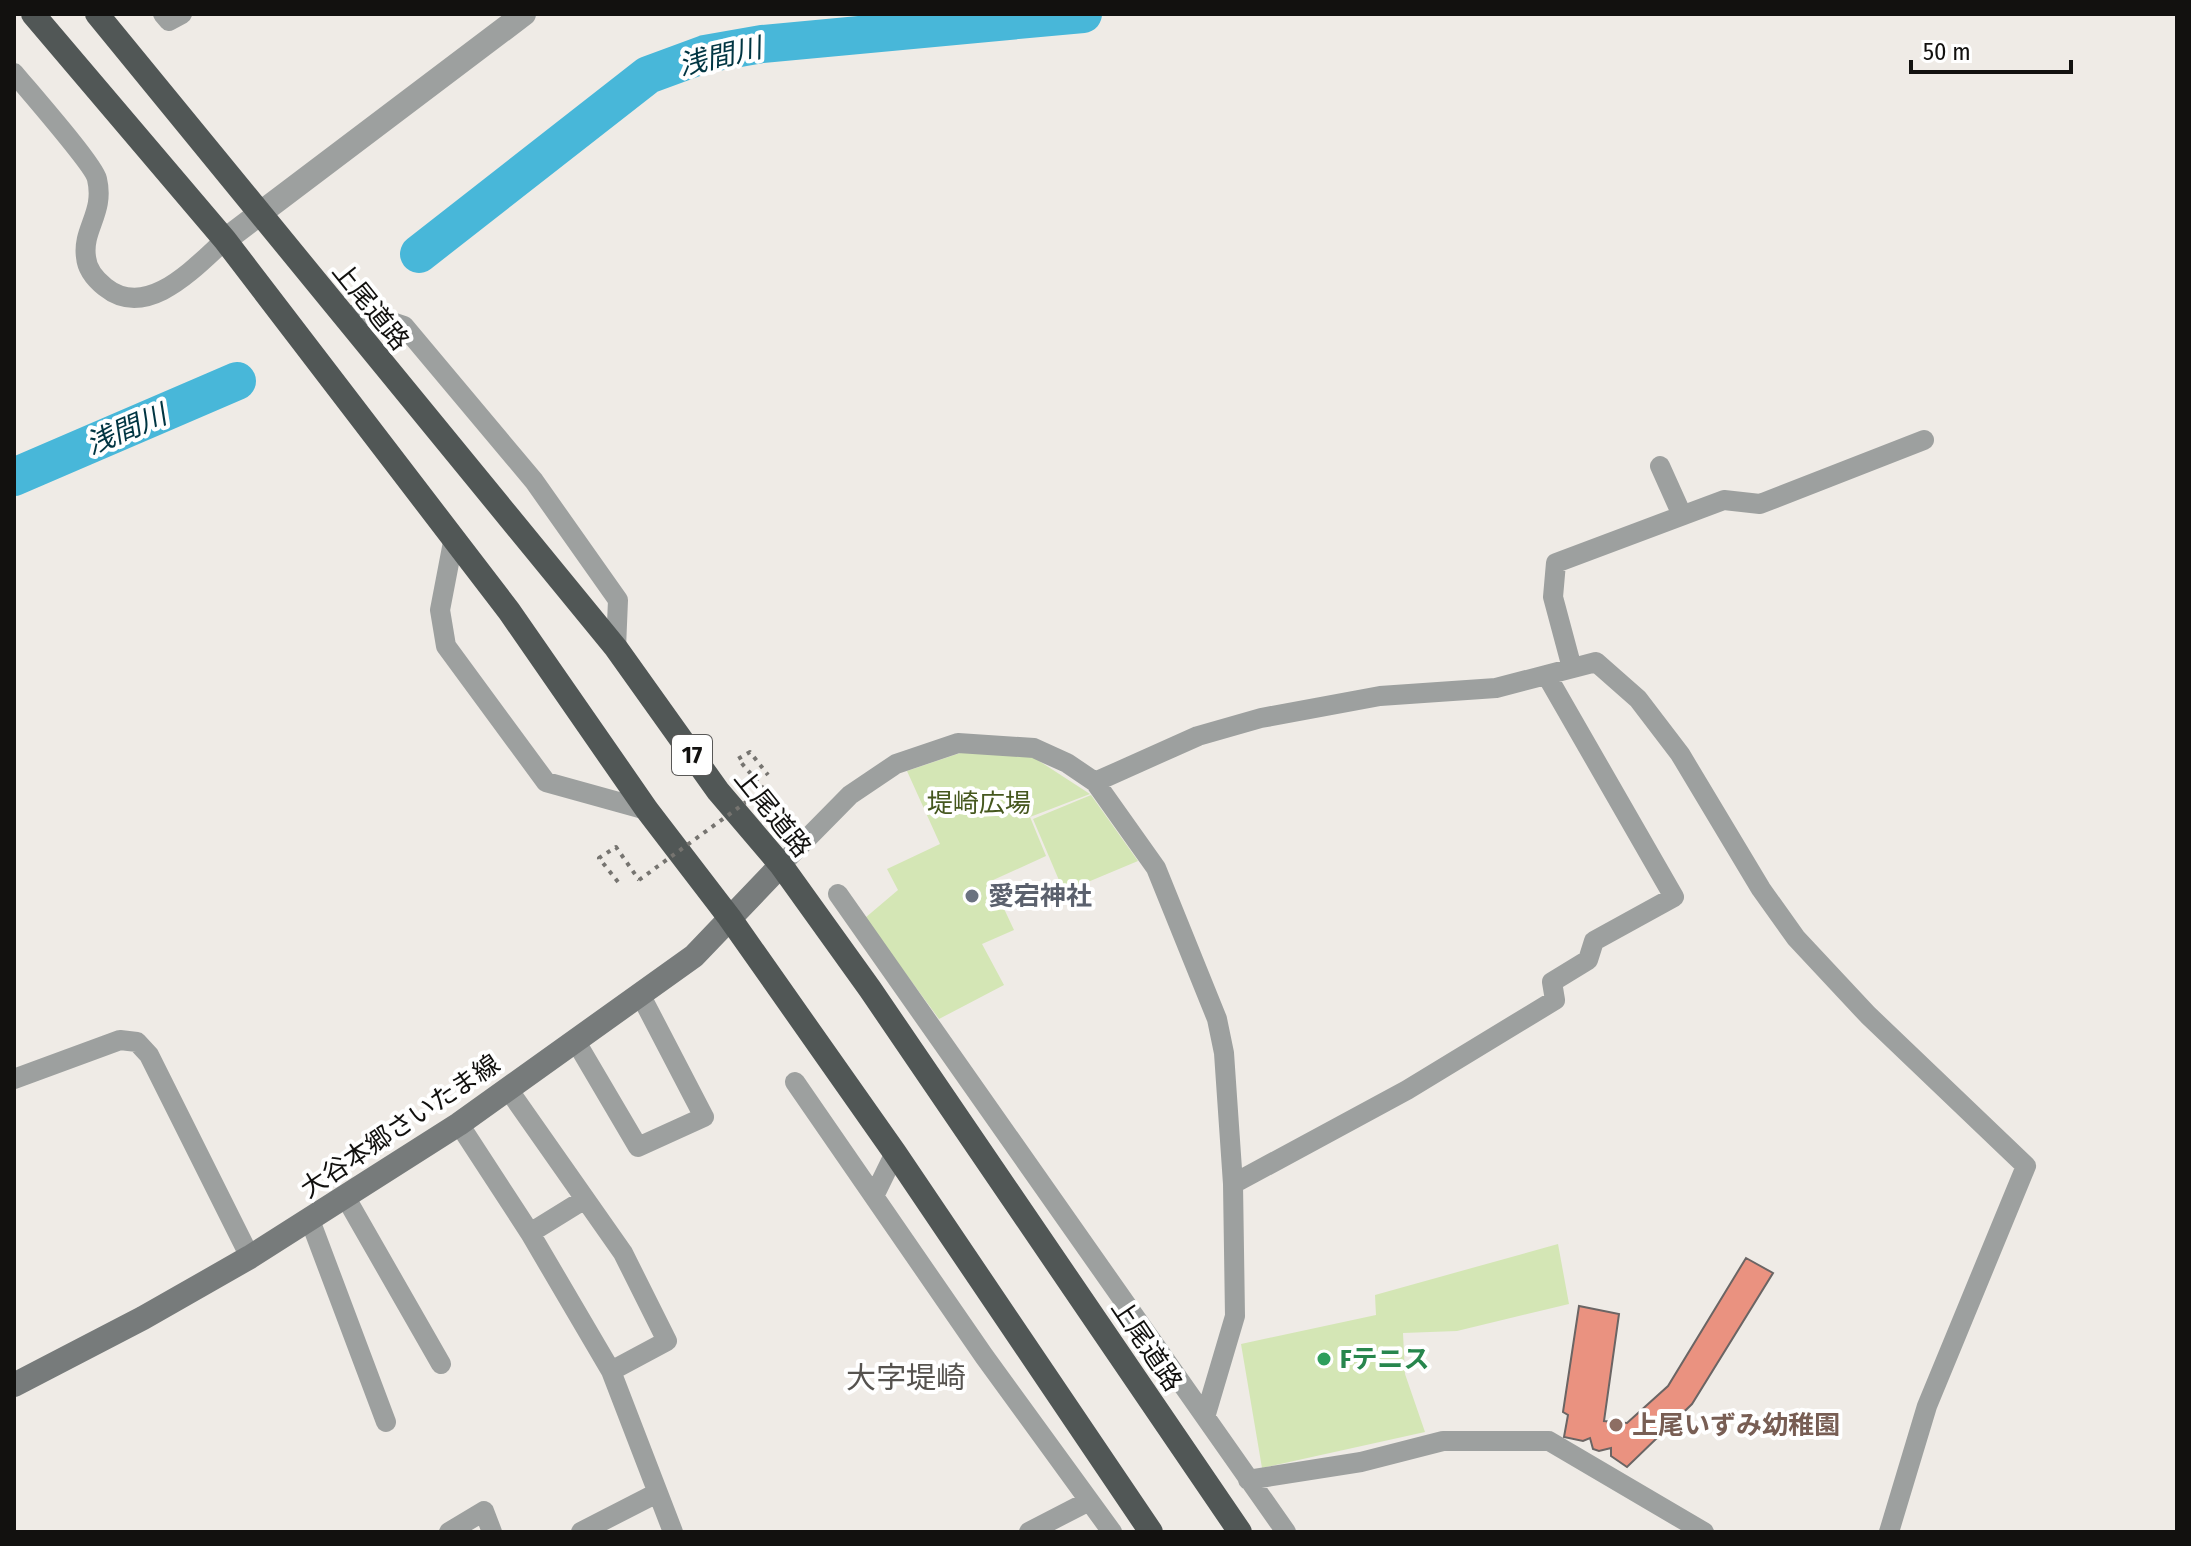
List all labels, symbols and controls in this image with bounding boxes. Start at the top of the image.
scale bar [1911,24,2071,74]
water label: 浅間川 [675,30,768,82]
text: 50 m [1923,38,1971,66]
street label: 上尾道路 [326,256,415,356]
water label: 浅間川 [81,397,174,461]
road number: 17 [672,735,712,775]
street label: 上尾道路 [728,763,817,863]
park label: 堤崎広場 [927,788,1031,819]
place label: 愛宕神社 [988,881,1092,912]
marker: 愛宕神社 [963,887,981,905]
street label: 大谷本郷さいたま線 [295,1048,506,1204]
street label: 上尾道路 [1105,1293,1189,1397]
place label: Fテニス [1340,1344,1429,1375]
marker: Fテニス [1315,1350,1333,1368]
district label: 大字堤崎 [846,1360,966,1396]
place label: 上尾いずみ幼稚園 [1632,1410,1840,1441]
marker: 上尾いずみ幼稚園 [1607,1416,1625,1434]

